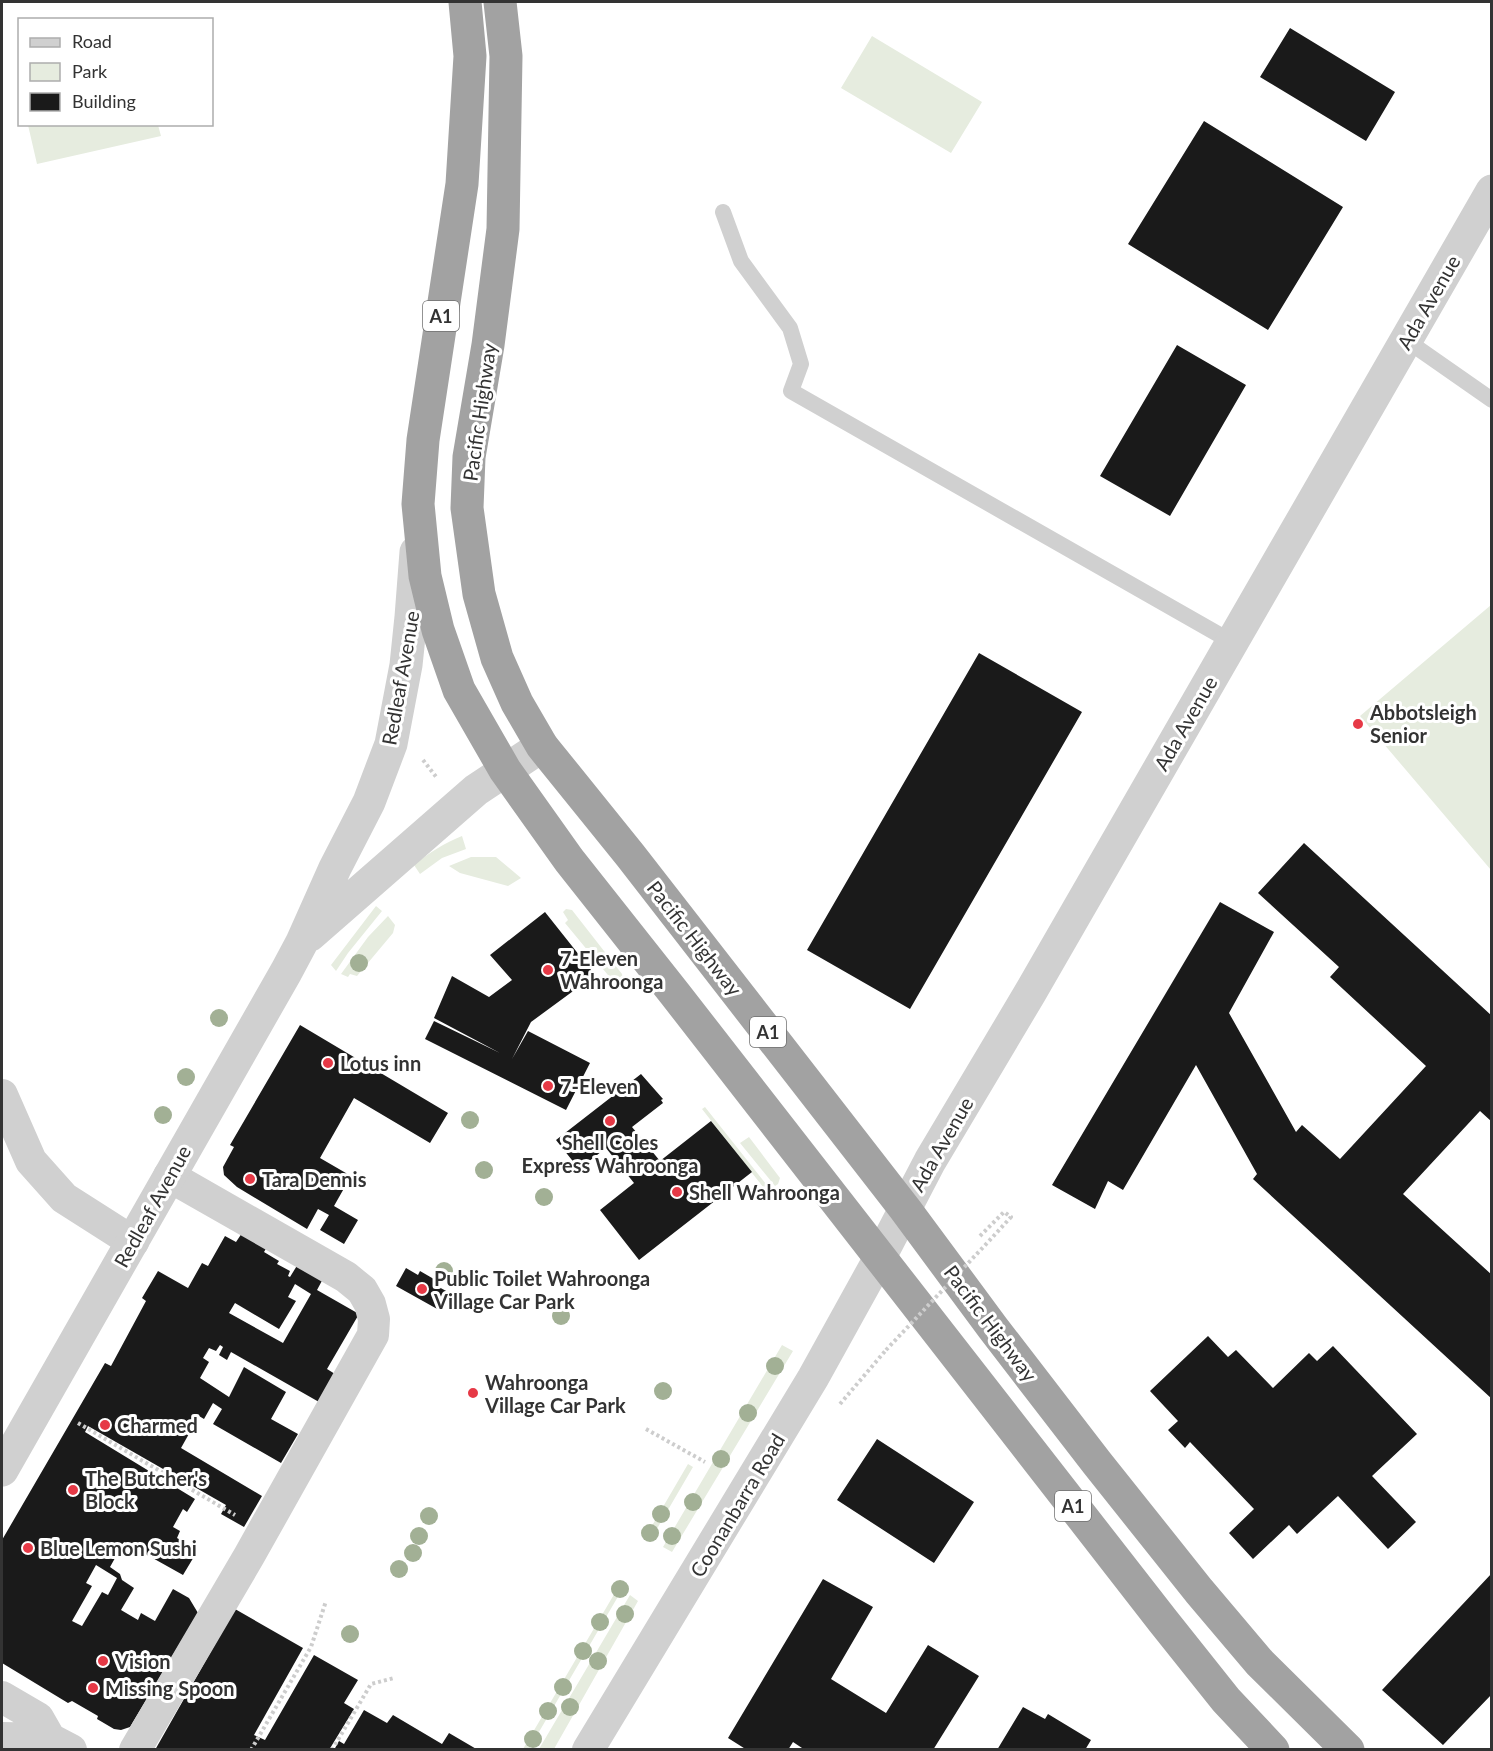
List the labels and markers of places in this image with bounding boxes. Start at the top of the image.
place label: Abbotsleigh Senior [1369,700,1477,747]
marker: Abbotsleigh Senior [1351,717,1365,731]
place label: 7-Eleven Wahroonga [560,946,663,993]
marker: 7-Eleven Wahroonga [541,963,555,977]
place label: Lotus inn [340,1051,421,1075]
marker: Lotus inn [321,1056,335,1070]
place label: 7-Eleven [560,1074,638,1098]
marker: 7-Eleven [541,1079,555,1093]
marker: Shell Coles Express Wahroonga [603,1114,617,1128]
place label: Shell Coles Express Wahroonga [522,1130,698,1177]
place label: Tara Dennis [262,1167,367,1191]
marker: Tara Dennis [243,1172,257,1186]
place label: Shell Wahroonga [689,1180,840,1204]
marker: Shell Wahroonga [670,1185,684,1199]
place label: Public Toilet Wahroonga Village Car Park [433,1266,650,1313]
marker: Public Toilet Wahroonga Village Car Park [415,1282,429,1296]
place label: Wahroonga Village Car Park [484,1370,626,1417]
marker: Wahroonga Village Car Park [466,1386,480,1400]
place label: Charmed [117,1413,198,1437]
marker: Charmed [98,1418,112,1432]
place label: The Butcher's Block [85,1466,207,1513]
marker: The Butcher's Block [66,1483,80,1497]
place label: Blue Lemon Sushi [40,1536,197,1560]
marker: Blue Lemon Sushi [21,1541,35,1555]
place label: Vision [114,1649,171,1673]
marker: Vision [96,1654,110,1668]
place label: Missing Spoon [105,1676,235,1700]
marker: Missing Spoon [86,1681,100,1695]

